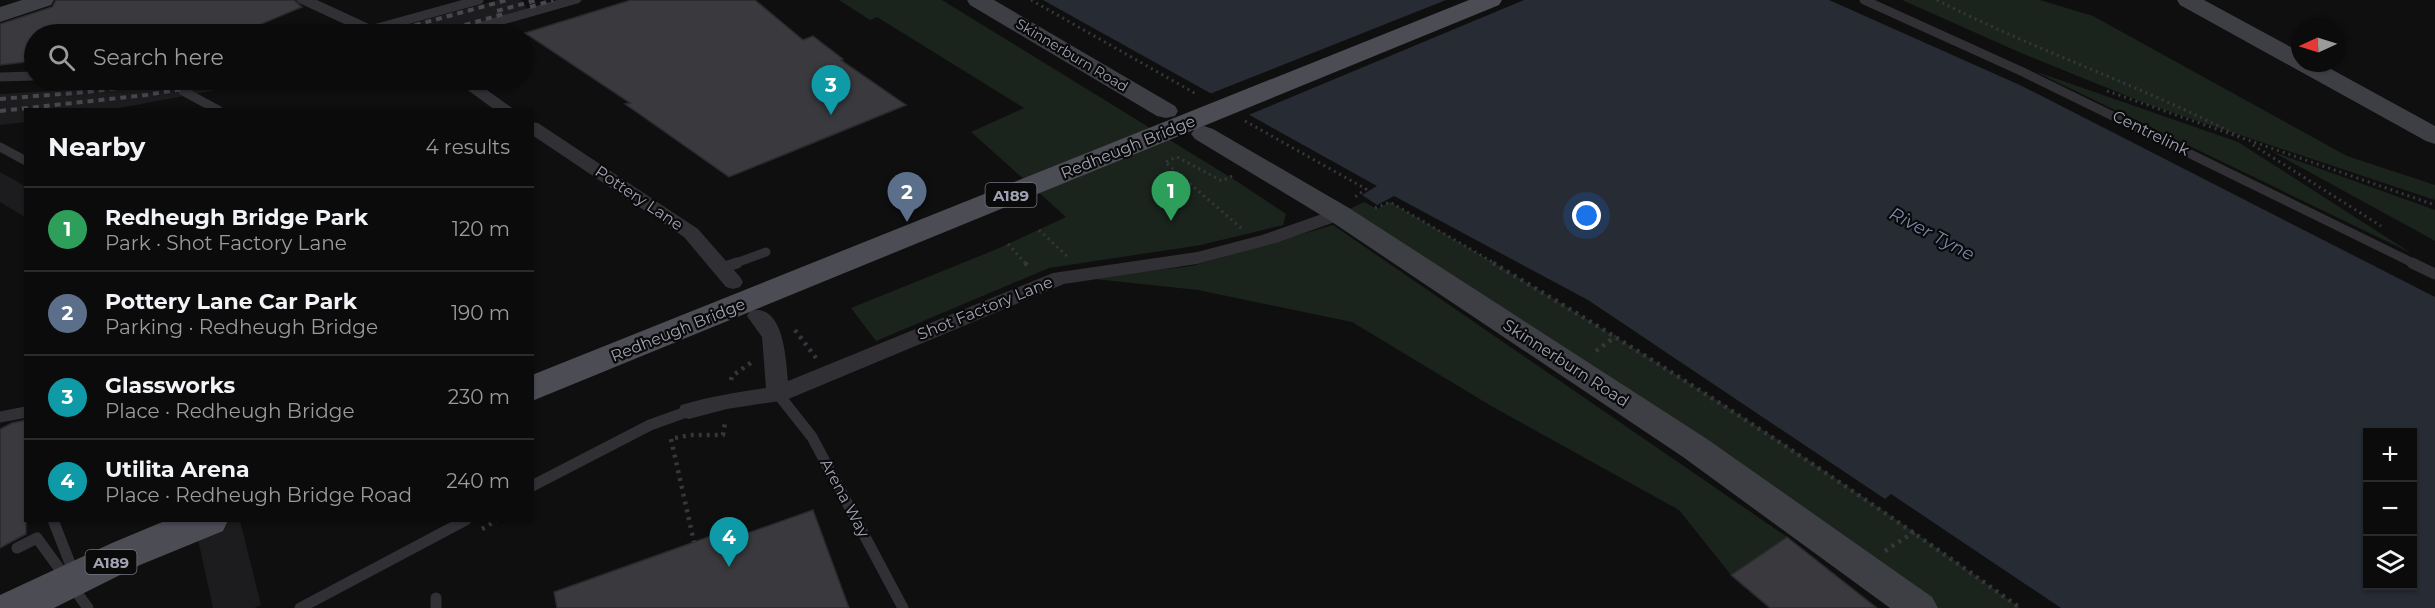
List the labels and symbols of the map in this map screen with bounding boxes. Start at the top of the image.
street label: Skinnerburn Road [1013,14,1131,96]
north arrow [2291,18,2345,72]
pin: 3 [812,66,850,115]
street label: Centrelink [2110,106,2193,160]
street label: Redheugh Bridge [1058,111,1198,183]
street label: Pottery Lane [591,162,687,234]
pin: 2 [888,172,926,222]
pin: 1 [1152,172,1190,221]
road number: A189 [986,183,1036,207]
your location [1572,201,1601,230]
water label: River Tyne [1886,202,1978,266]
street label: Shot Factory Lane [914,272,1056,344]
street label: Redheugh Bridge [608,294,748,366]
street label: Skinnerburn Road [1500,315,1632,411]
street label: Arena Way [816,455,874,541]
pin: 4 [710,518,748,567]
road number: A189 [86,550,136,574]

